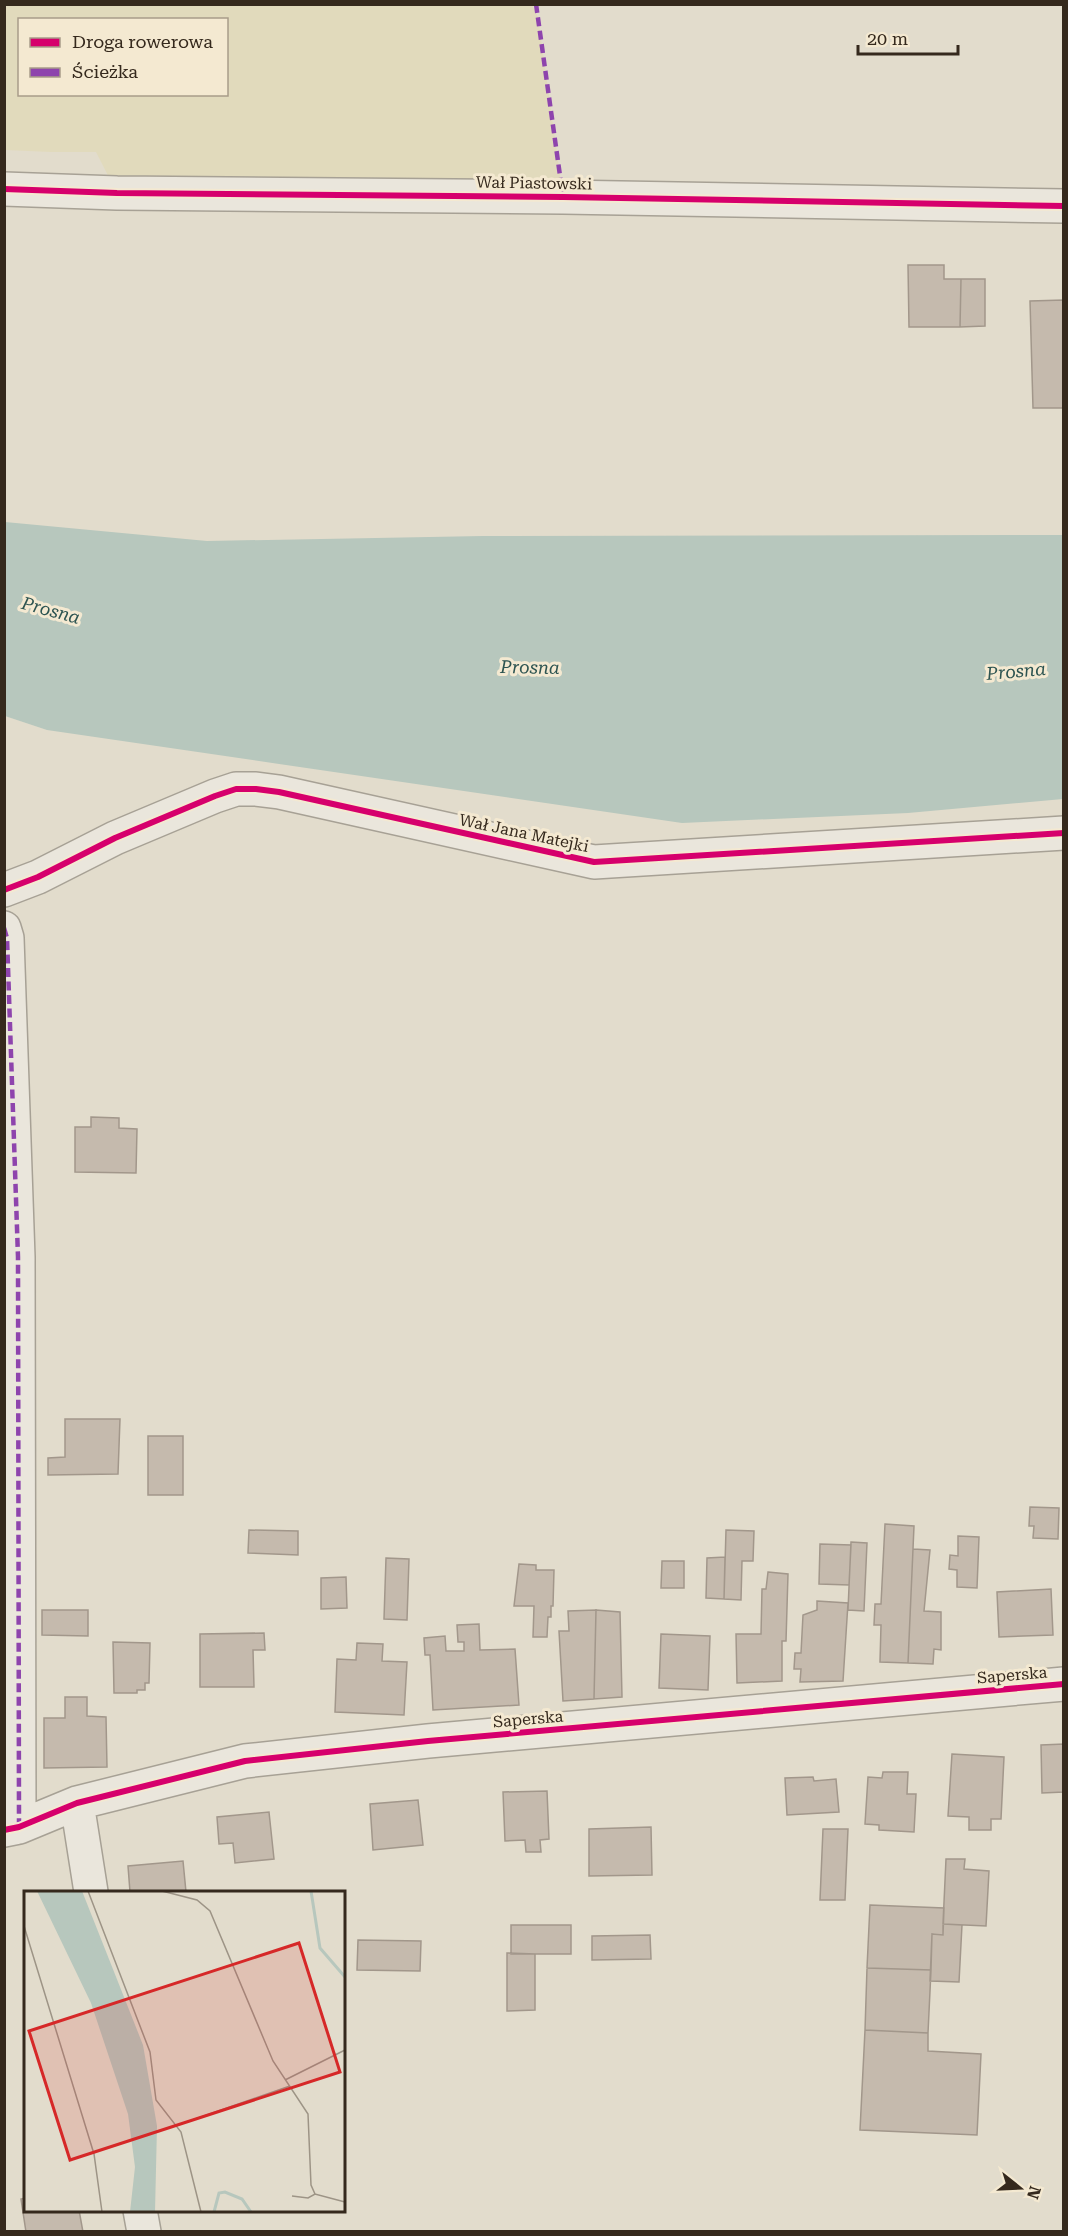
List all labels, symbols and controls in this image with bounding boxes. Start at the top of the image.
legend [18,18,228,96]
scale bar [858,18,958,56]
text: 20 m [867,28,908,49]
text: Droga rowerowa [72,31,213,52]
text: Ścieżka [72,61,138,82]
street label: Wał Piastowski [476,172,592,194]
water label: Prosna [19,592,83,628]
water label: Prosna [499,656,560,678]
water label: Prosna [984,658,1047,684]
street label: Wał Jana Matejki [458,810,590,856]
street label: Saperska [976,1662,1048,1688]
street label: Saperska [492,1706,564,1732]
inset map [24,1891,345,2212]
north arrow [990,2158,1050,2218]
text: N [1023,2184,1045,2201]

